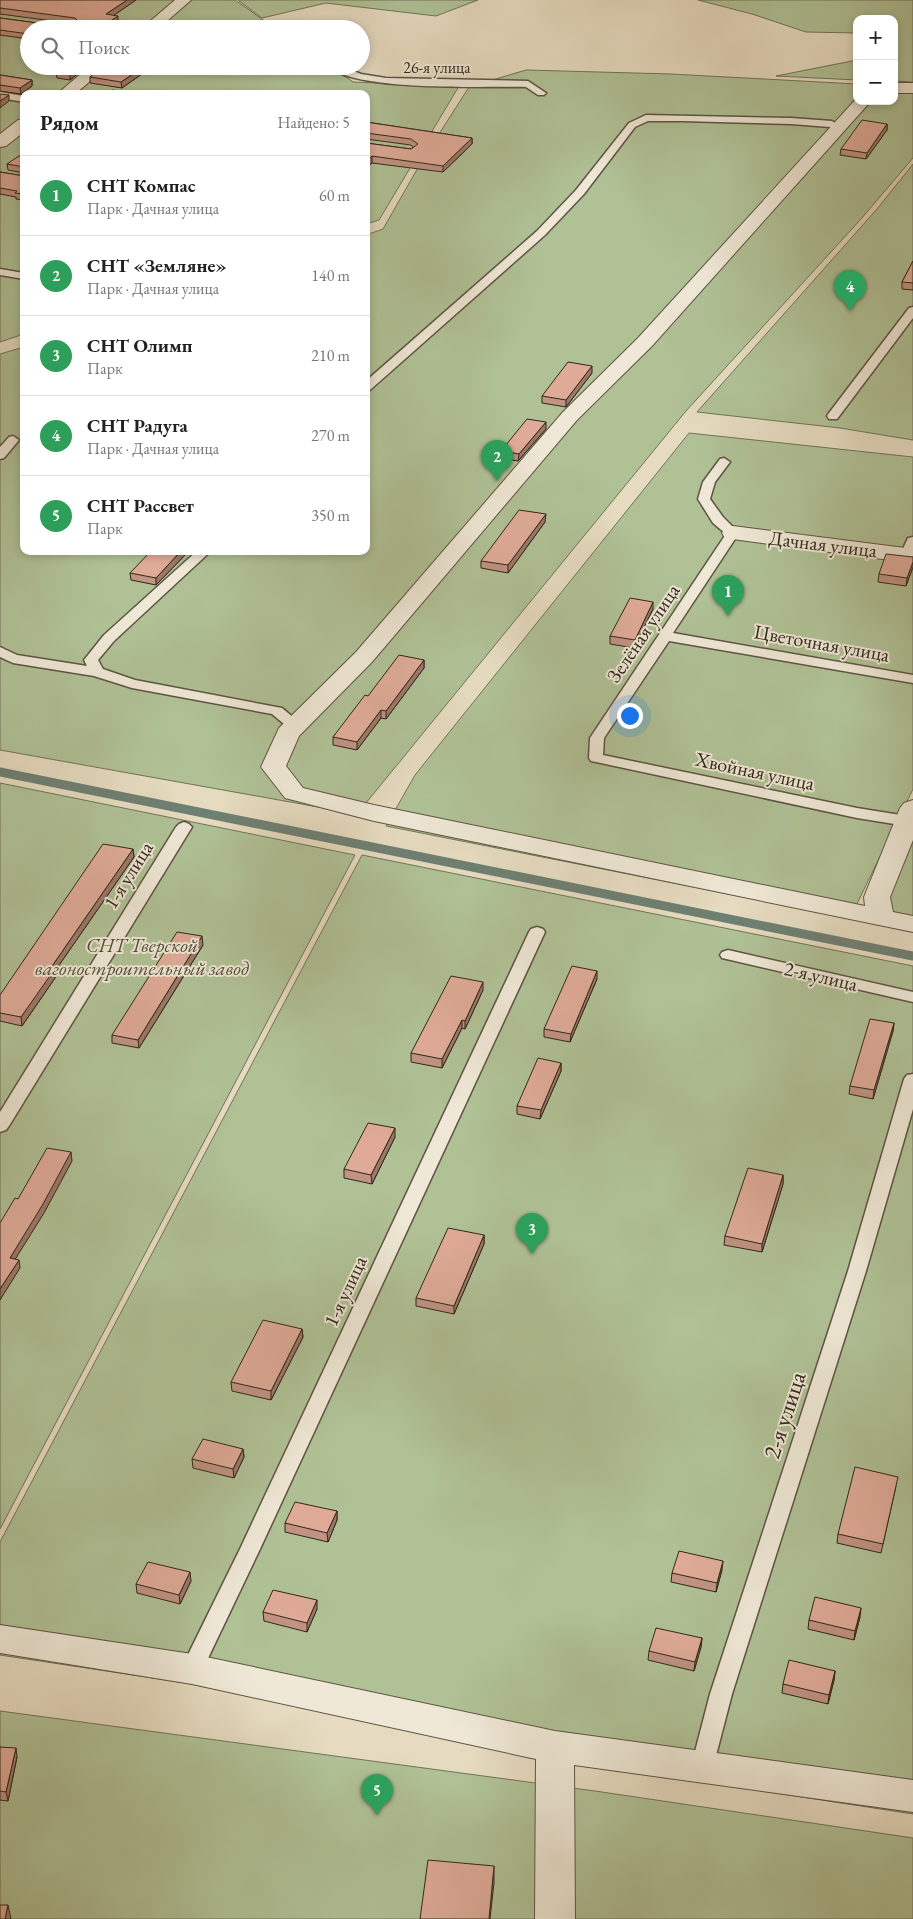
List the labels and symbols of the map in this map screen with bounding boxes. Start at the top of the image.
street label: 26-я улица [403,57,471,78]
pin: 4 [834,270,866,311]
pin: 2 [481,440,513,481]
street label: Дачная улица [767,524,879,564]
pin: 1 [712,575,744,616]
street label: Зелёная улица [600,579,686,687]
street label: Цветочная улица [752,618,892,668]
your location [617,703,643,729]
street label: Хвойная улица [692,745,817,796]
street label: 1-я улица [97,836,159,914]
park label: СНТ Тверской вагоностроительный завод [35,932,249,981]
street label: 2-я улица [782,955,860,997]
pin: 3 [516,1213,548,1254]
street label: 1-я улица [317,1252,373,1330]
street label: 2-я улица [755,1367,813,1462]
pin: 5 [361,1774,393,1815]

